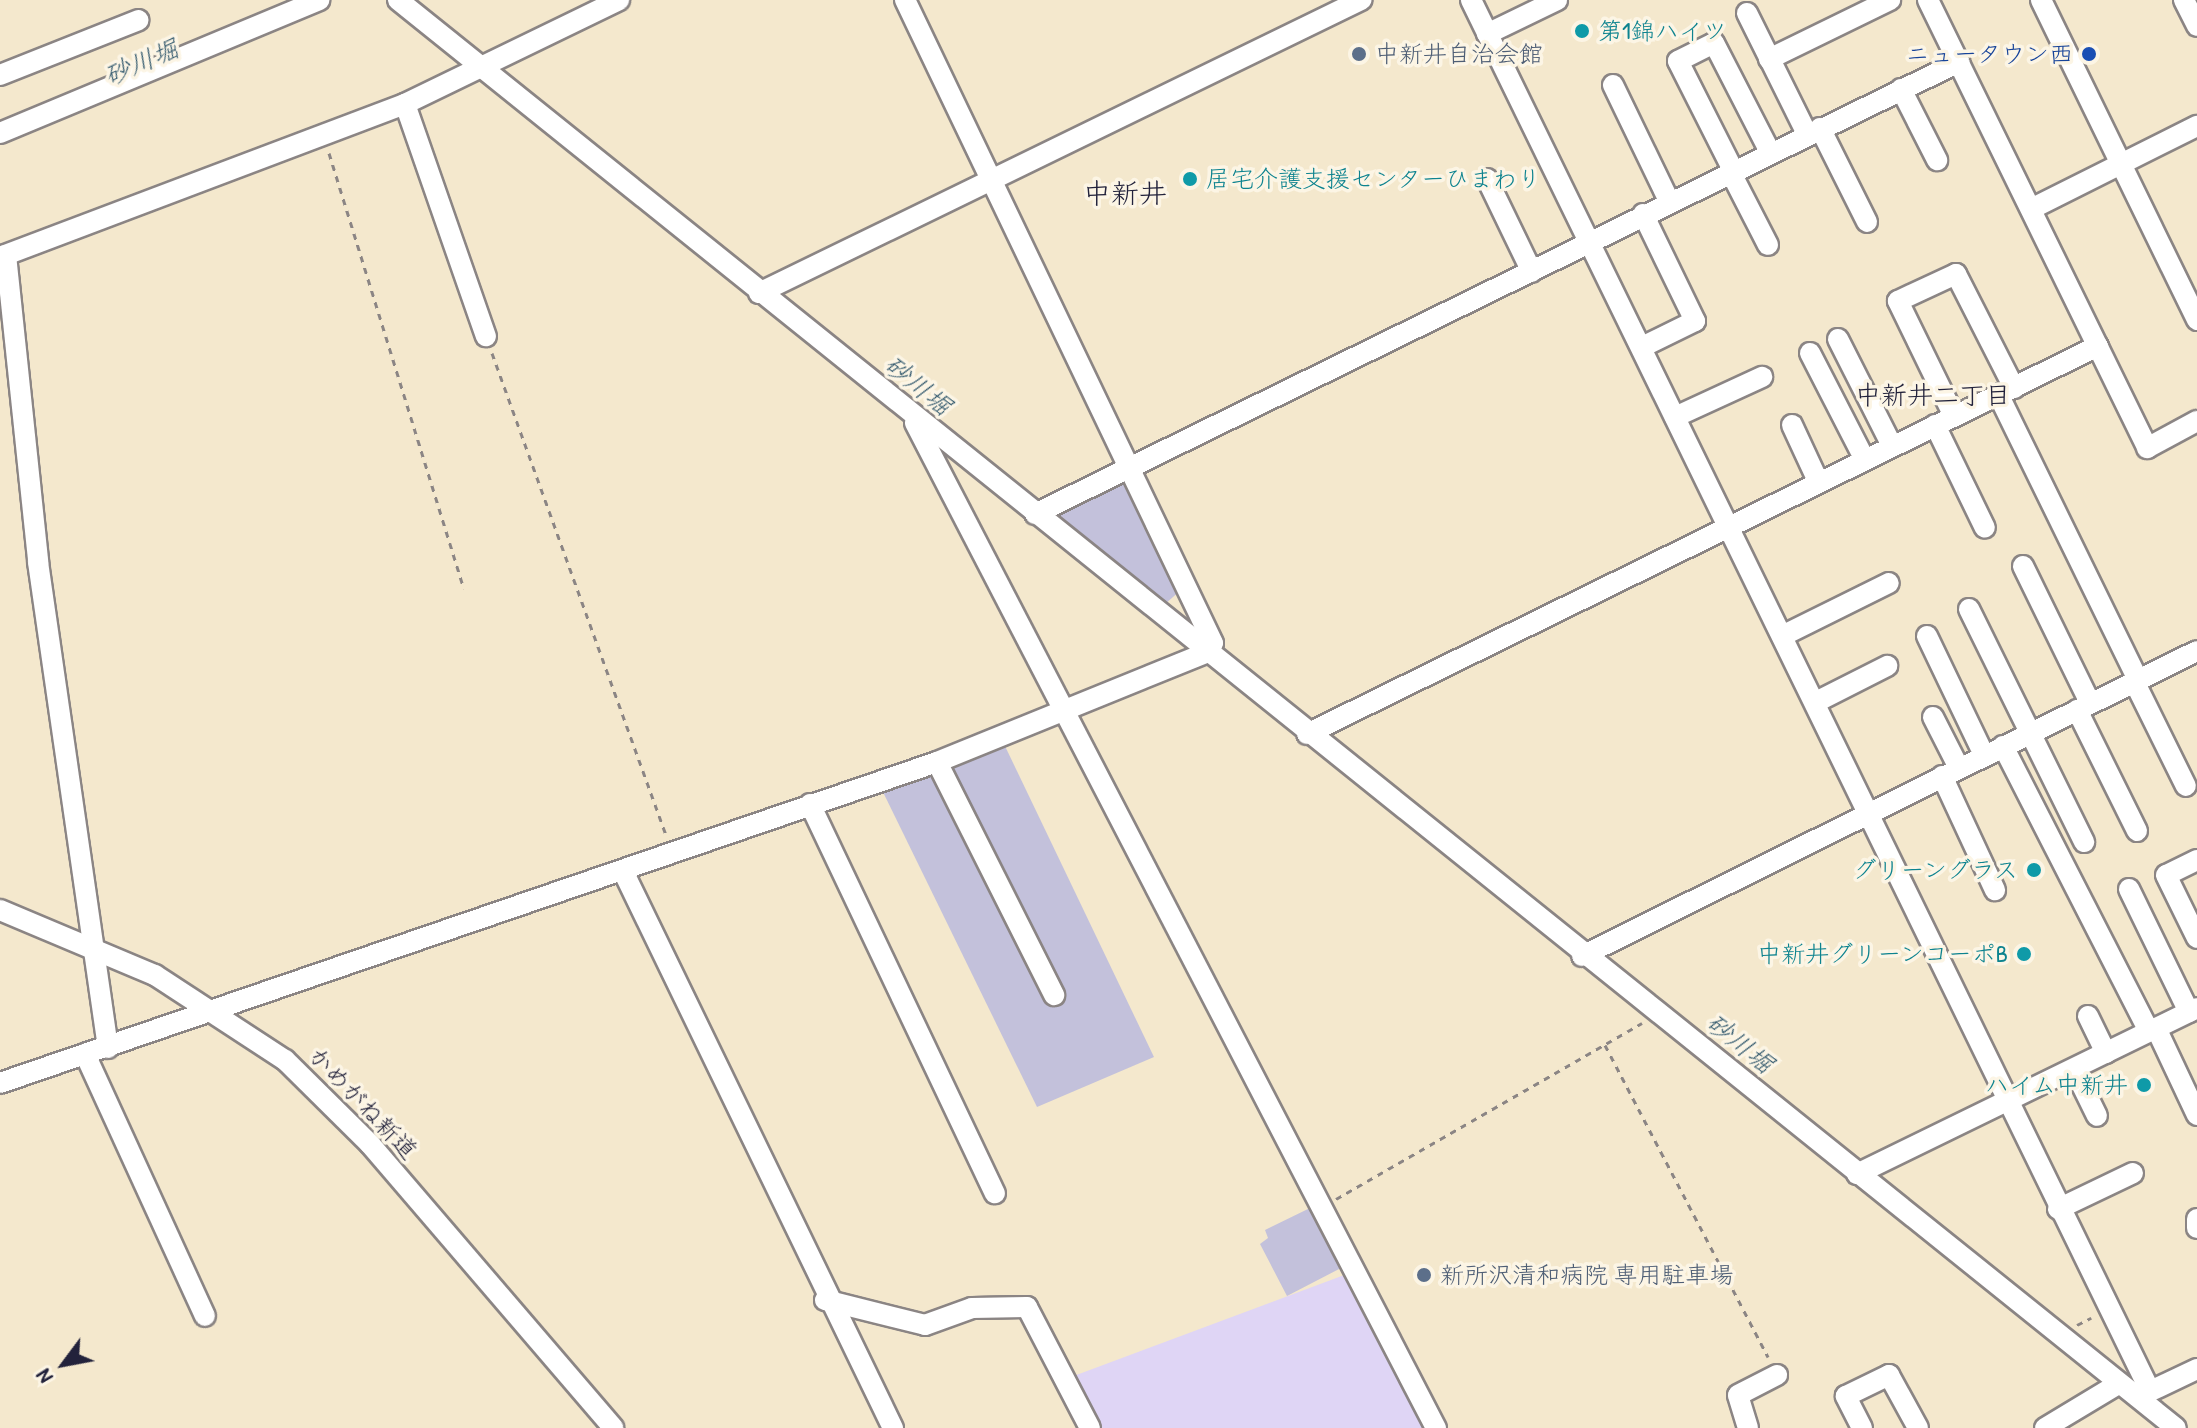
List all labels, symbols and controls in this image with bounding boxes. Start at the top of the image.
place label: 第1錦ハイツ [1598,17,1727,45]
marker: 第1錦ハイツ [1573,22,1591,40]
water label: 砂川堀 [99,32,183,92]
place label: 中新井自治会館 [1375,40,1543,68]
place label: ニュータウン西 [1905,40,2073,68]
marker: 中新井自治会館 [1350,45,1368,63]
marker: ニュータウン西 [2080,45,2098,63]
place label: 居宅介護支援センターひまわり [1206,165,1542,193]
marker: 居宅介護支援センターひまわり [1181,170,1199,188]
district label: 中新井 [1083,176,1167,210]
water label: 砂川堀 [878,348,958,422]
district label: 中新井二丁目 [1855,379,2011,411]
place label: グリーングラス [1850,856,2018,884]
marker: グリーングラス [2025,861,2043,879]
place label: 中新井グリーンコーポB [1756,940,2008,968]
marker: 中新井グリーンコーポB [2015,945,2033,963]
water label: 砂川堀 [1700,1006,1780,1080]
street label: かめがね新道 [303,1041,423,1165]
place label: ハイム中新井 [1984,1071,2128,1099]
marker: ハイム中新井 [2135,1076,2153,1094]
place label: 新所沢清和病院 専用駐車場 [1440,1261,1734,1289]
marker: 新所沢清和病院 専用駐車場 [1415,1266,1433,1284]
north arrow [24,1324,104,1404]
text: N [28,1364,59,1390]

